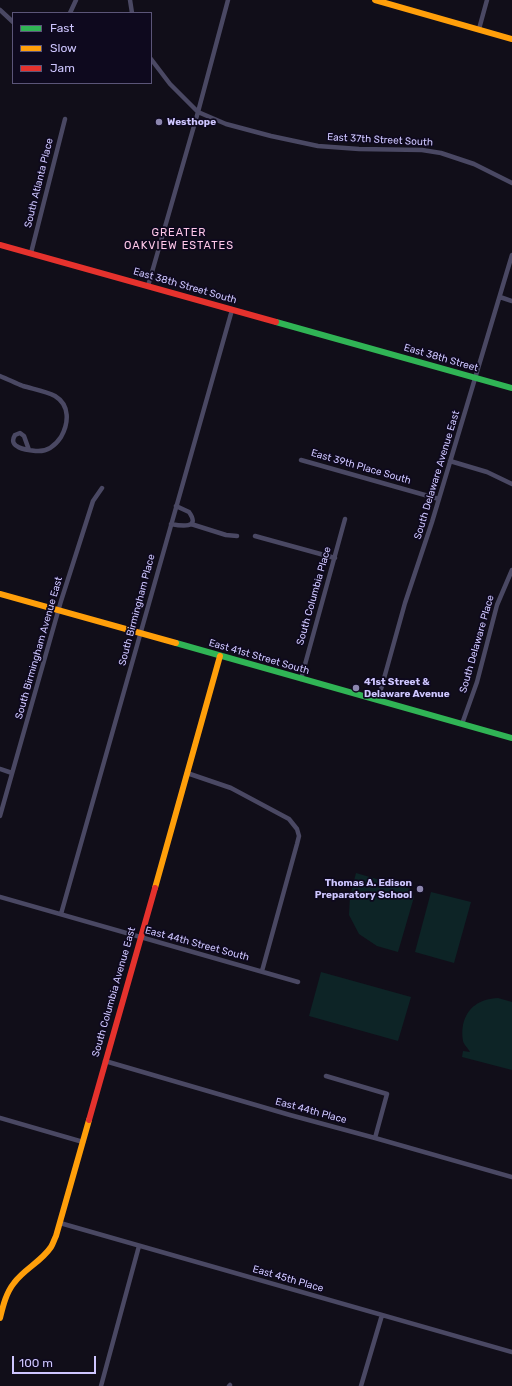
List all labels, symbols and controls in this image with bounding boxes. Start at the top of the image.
legend [12,12,152,84]
text: Fast [50,21,74,35]
text: Slow [50,41,77,55]
text: Jam [50,61,75,75]
place label: Westhope [167,116,216,128]
marker: Westhope [154,117,164,127]
street label: East 37th Street South [327,131,433,149]
street label: South Atlanta Place [22,137,56,229]
district label: GREATER OAKVIEW ESTATES [124,226,234,252]
street label: East 38th Street South [132,265,238,307]
street label: East 38th Street [402,342,480,374]
street label: South Delaware Avenue East [412,409,462,541]
street label: East 39th Place South [310,447,412,487]
street label: South Columbia Place [294,545,334,647]
street label: South Birmingham Place [116,553,158,667]
street label: South Birmingham Avenue East [13,575,65,721]
street label: South Delaware Place [457,594,497,694]
street label: East 41st Street South [207,637,311,677]
place label: 41st Street & Delaware Avenue [364,676,450,700]
marker: 41st Street & Delaware Avenue [351,683,361,693]
place label: Thomas A. Edison Preparatory School [315,877,412,900]
marker: Thomas A. Edison Preparatory School [415,884,425,894]
street label: East 44th Street South [144,924,250,964]
street label: South Columbia Avenue East [90,926,138,1058]
street label: East 44th Place [274,1096,348,1126]
street label: East 45th Place [251,1263,325,1295]
scale bar [14,1348,98,1374]
text: 100 m [19,1356,53,1370]

